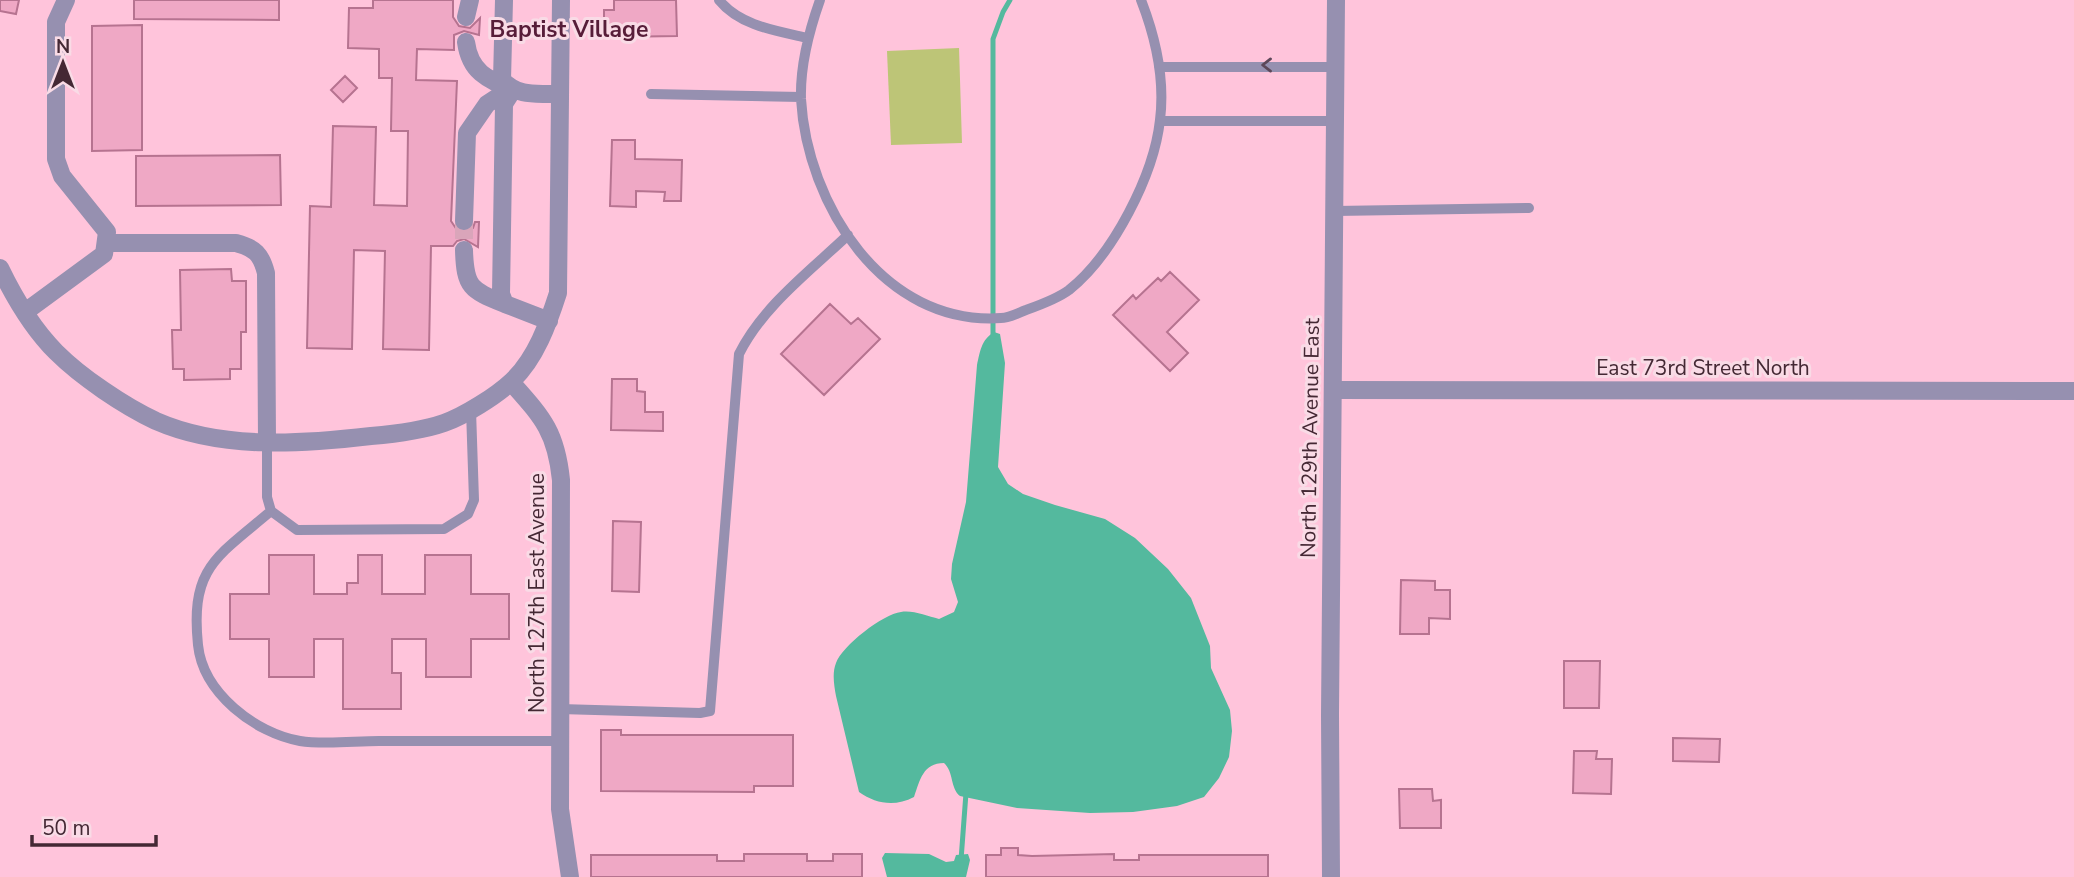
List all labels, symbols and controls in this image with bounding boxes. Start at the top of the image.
district label: Baptist Village [490,14,648,45]
north arrow [28,28,98,98]
text: N [56,34,70,60]
one-way arrow [1261,57,1271,73]
street label: North 129th Avenue East [1294,317,1326,558]
street label: East 73rd Street North [1596,354,1810,382]
street label: North 127th East Avenue [523,473,551,713]
scale bar [32,804,156,848]
text: 50 m [42,814,91,842]

